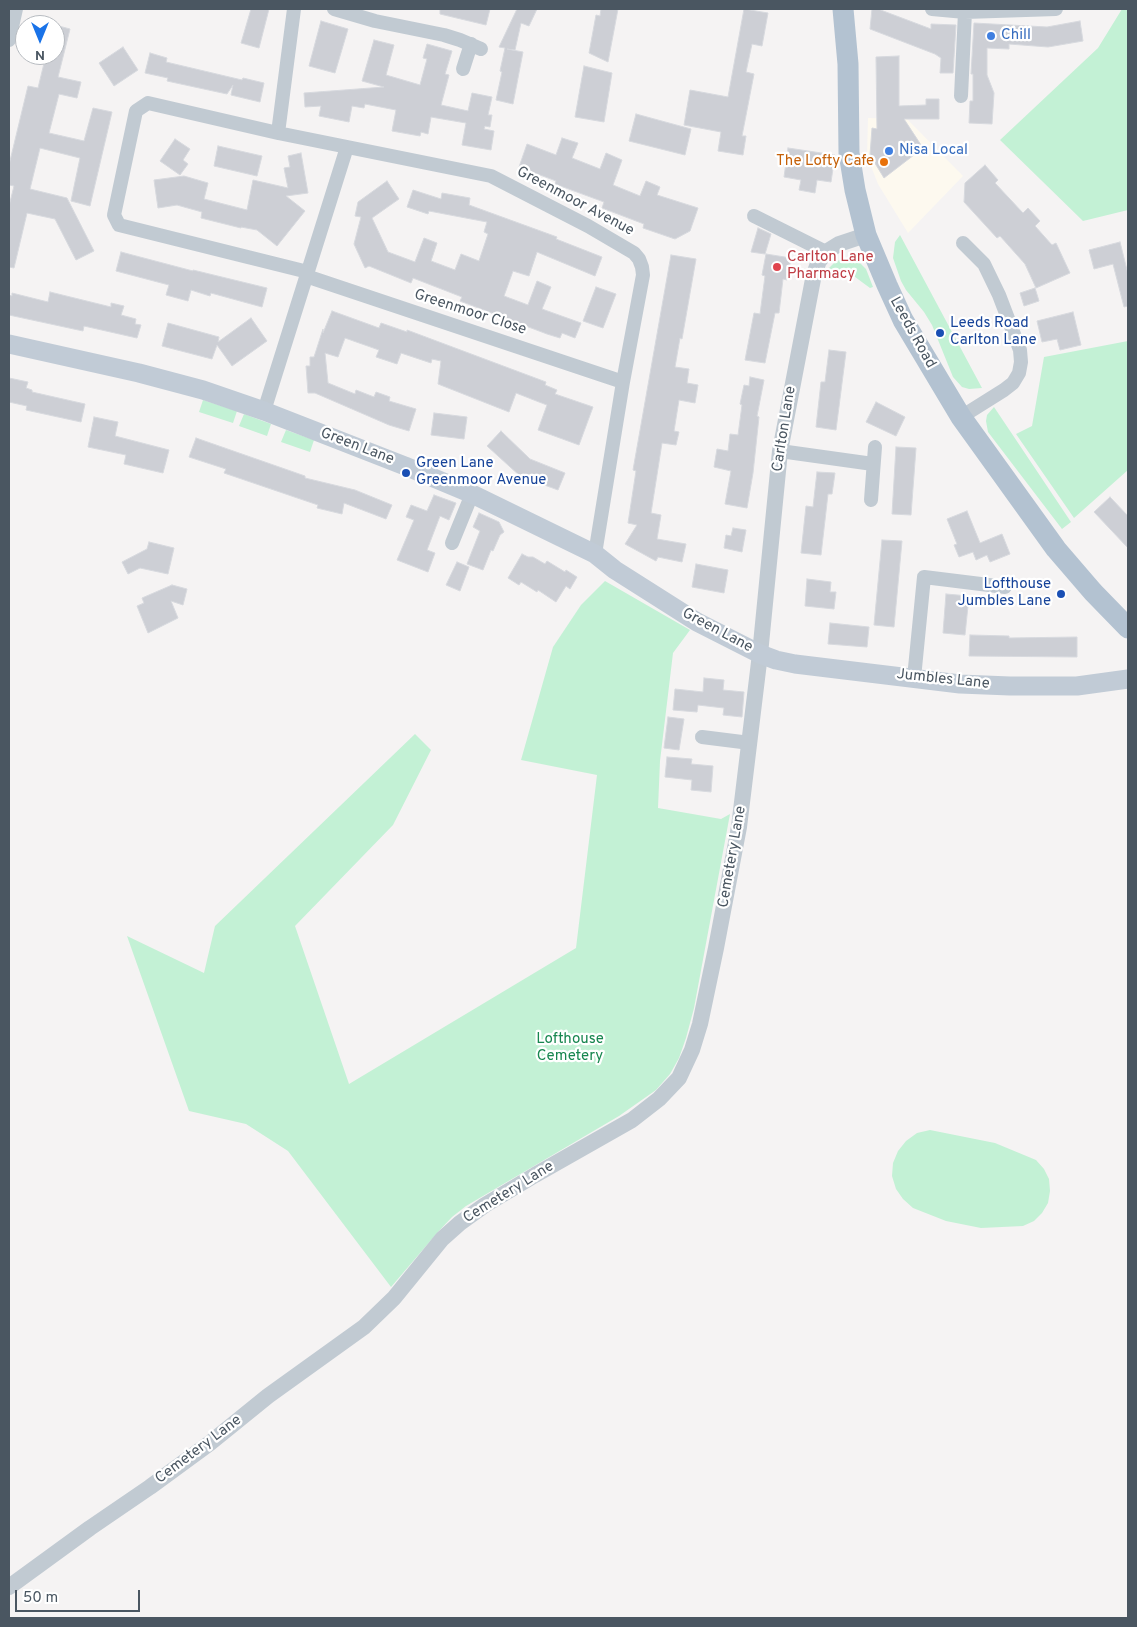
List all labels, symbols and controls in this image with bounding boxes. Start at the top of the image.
north arrow [15,15,65,65]
place label: Chill [1001,27,1031,45]
marker: Chill [985,30,997,42]
text: N [35,46,45,63]
place label: Nisa Local [899,142,968,160]
marker: Nisa Local [883,145,895,157]
place label: The Lofty Cafe [776,153,874,171]
marker: The Lofty Cafe [878,156,890,168]
street label: Greenmoor Avenue [513,163,637,241]
place label: Carlton Lane Pharmacy [787,249,873,284]
marker: Carlton Lane Pharmacy [771,261,783,273]
street label: Greenmoor Close [412,286,528,340]
street label: Leeds Road [885,294,939,372]
place label: Leeds Road Carlton Lane [950,315,1036,350]
marker: Leeds Road Carlton Lane [934,327,946,339]
street label: Carlton Lane [769,385,801,473]
street label: Green Lane [318,425,396,469]
place label: Green Lane Greenmoor Avenue [416,455,546,490]
marker: Green Lane Greenmoor Avenue [400,467,412,479]
place label: Lofthouse Jumbles Lane [958,576,1051,611]
marker: Lofthouse Jumbles Lane [1055,588,1067,600]
street label: Green Lane [679,605,755,657]
street label: Jumbles Lane [896,666,990,694]
street label: Cemetery Lane [715,805,751,909]
park label: Lofthouse Cemetery [536,1031,604,1066]
street label: Cemetery Lane [460,1158,558,1228]
street label: Cemetery Lane [152,1412,246,1488]
scale bar [18,1580,142,1612]
text: 50 m [23,1589,58,1608]

